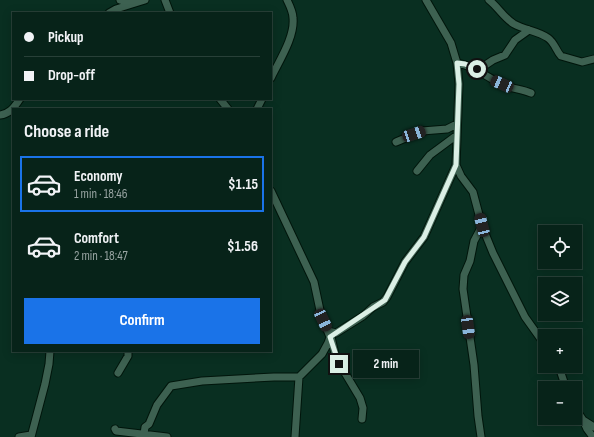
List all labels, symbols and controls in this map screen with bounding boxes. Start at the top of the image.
text: Pickup [48,28,84,47]
route start [468,60,486,78]
text: Drop-off [48,66,95,85]
car [489,74,515,94]
text: Choose a ride [24,121,109,142]
car [401,125,427,143]
icon: car [26,166,62,202]
text: Economy [74,167,123,186]
text: $1.15 [228,175,258,194]
text: 1 min · 18:46 [74,186,128,202]
car [473,212,491,238]
map controls [538,225,582,425]
button: locate [538,225,582,269]
icon: car [26,228,62,264]
text: Comfort [74,229,119,248]
text: $1.56 [227,237,258,256]
text: 2 min · 18:47 [74,248,128,264]
button: layers [538,277,582,321]
button: Confirm [24,298,260,344]
car [312,307,334,333]
car [460,314,476,340]
button: + [538,329,582,373]
callout: 2 min [353,350,419,378]
route end [330,355,348,373]
text: 2 min [374,356,398,372]
button: − [538,381,582,425]

